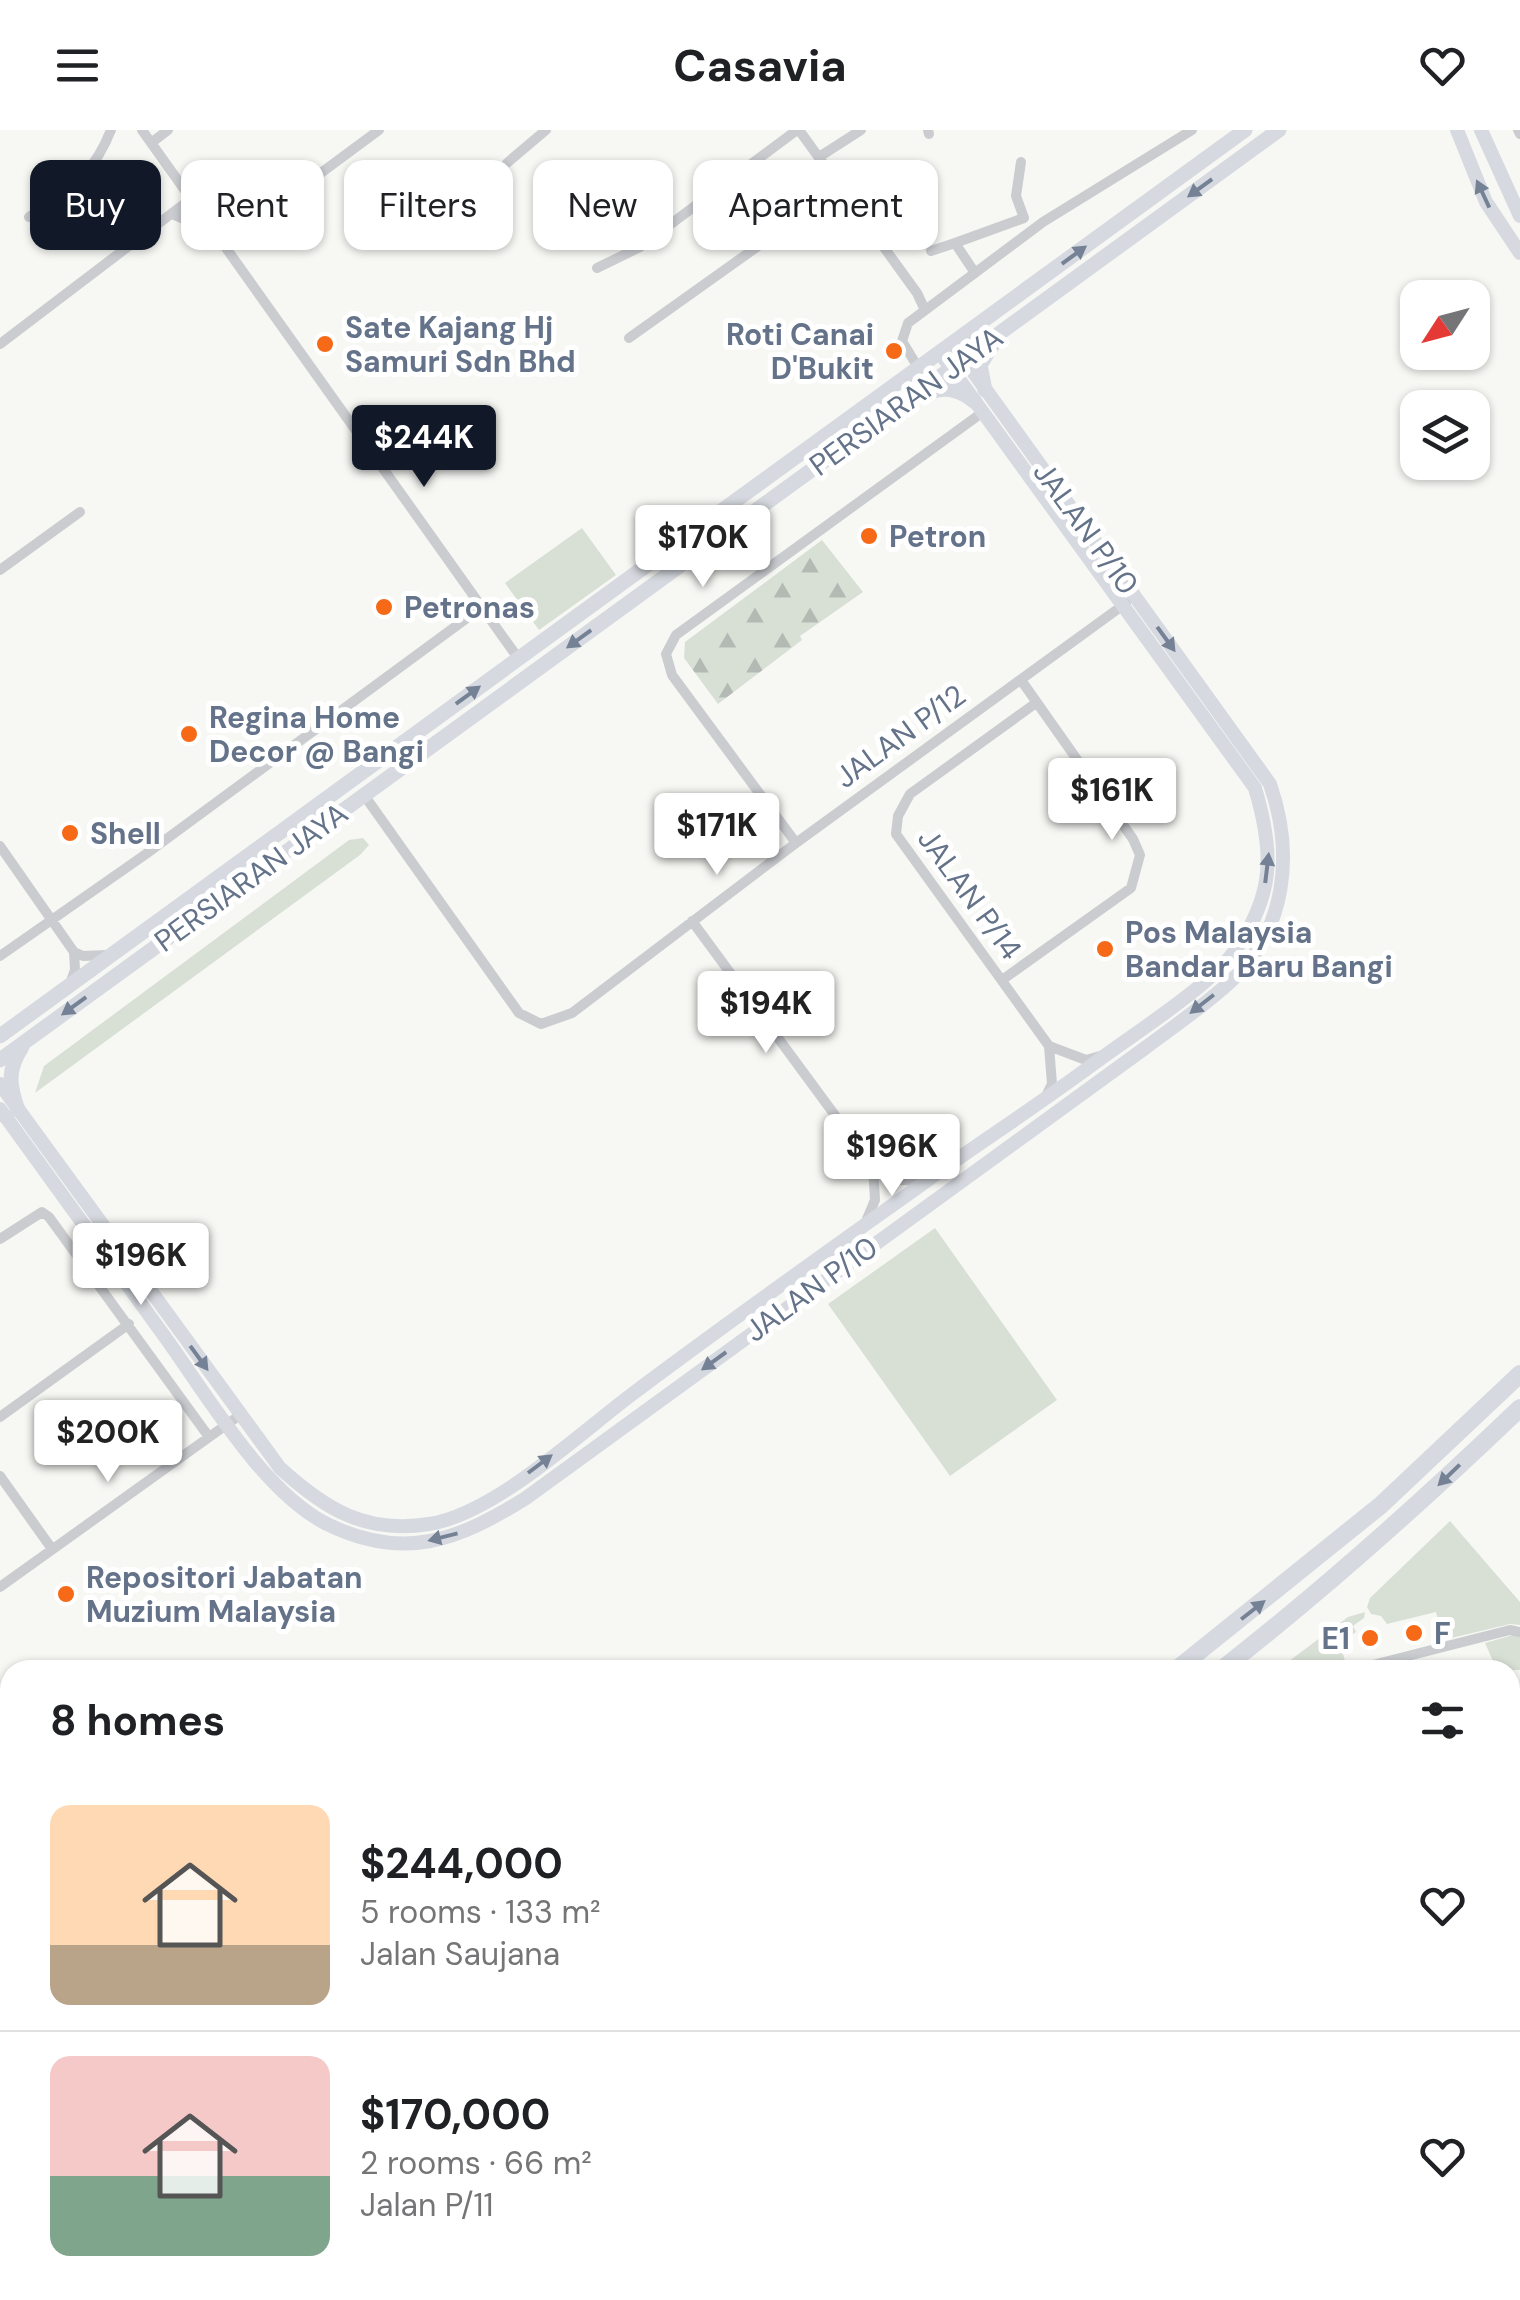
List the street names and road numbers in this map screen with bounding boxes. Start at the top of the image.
street label: PERSIARAN JAYA [802,318,1011,484]
street label: JALAN P/10 [1025,454,1147,602]
street label: JALAN P/12 [827,676,973,796]
street label: PERSIARAN JAYA [147,794,356,960]
street label: JALAN P/14 [909,821,1031,967]
street label: JALAN P/10 [737,1228,885,1350]

